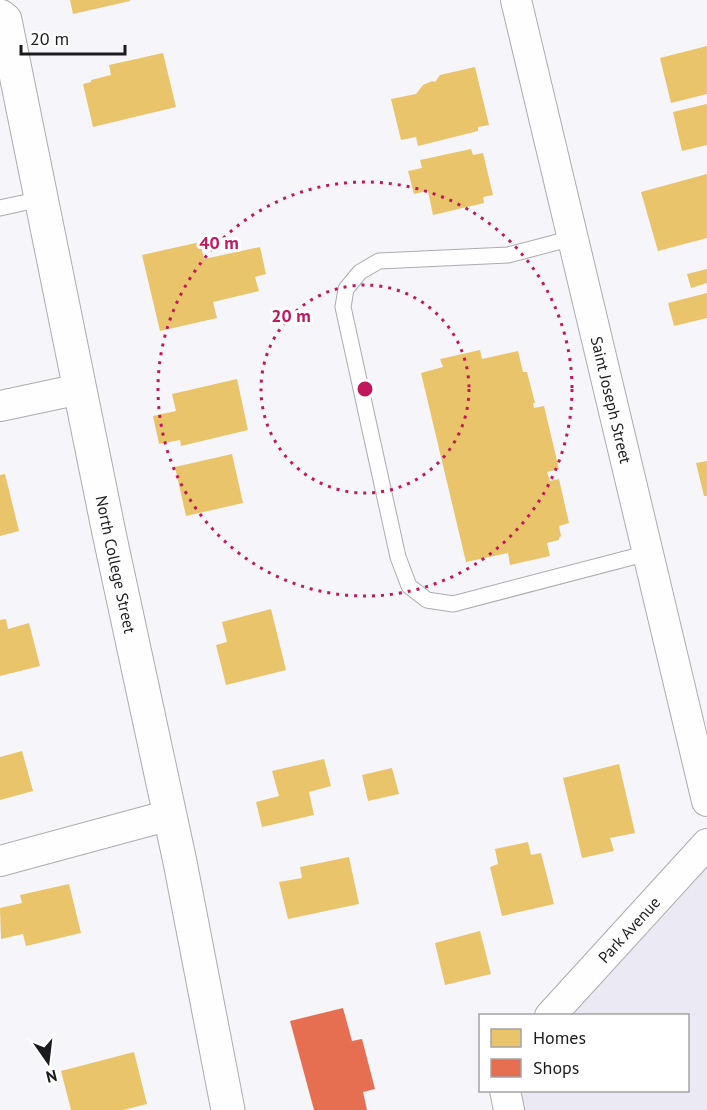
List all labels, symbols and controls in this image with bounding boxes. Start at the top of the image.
scale bar [21,18,124,56]
text: 20 m [30,27,69,50]
text: 40 m [199,231,239,254]
text: 20 m [271,304,311,327]
street label: Saint Joseph Street [587,334,636,466]
centre of rings [355,379,375,399]
street label: North College Street [92,494,140,636]
street label: Park Avenue [594,892,664,967]
legend [479,1014,689,1092]
text: Homes [533,1026,586,1049]
north arrow [18,1032,78,1092]
text: Shops [533,1056,579,1079]
text: N [44,1066,59,1088]

